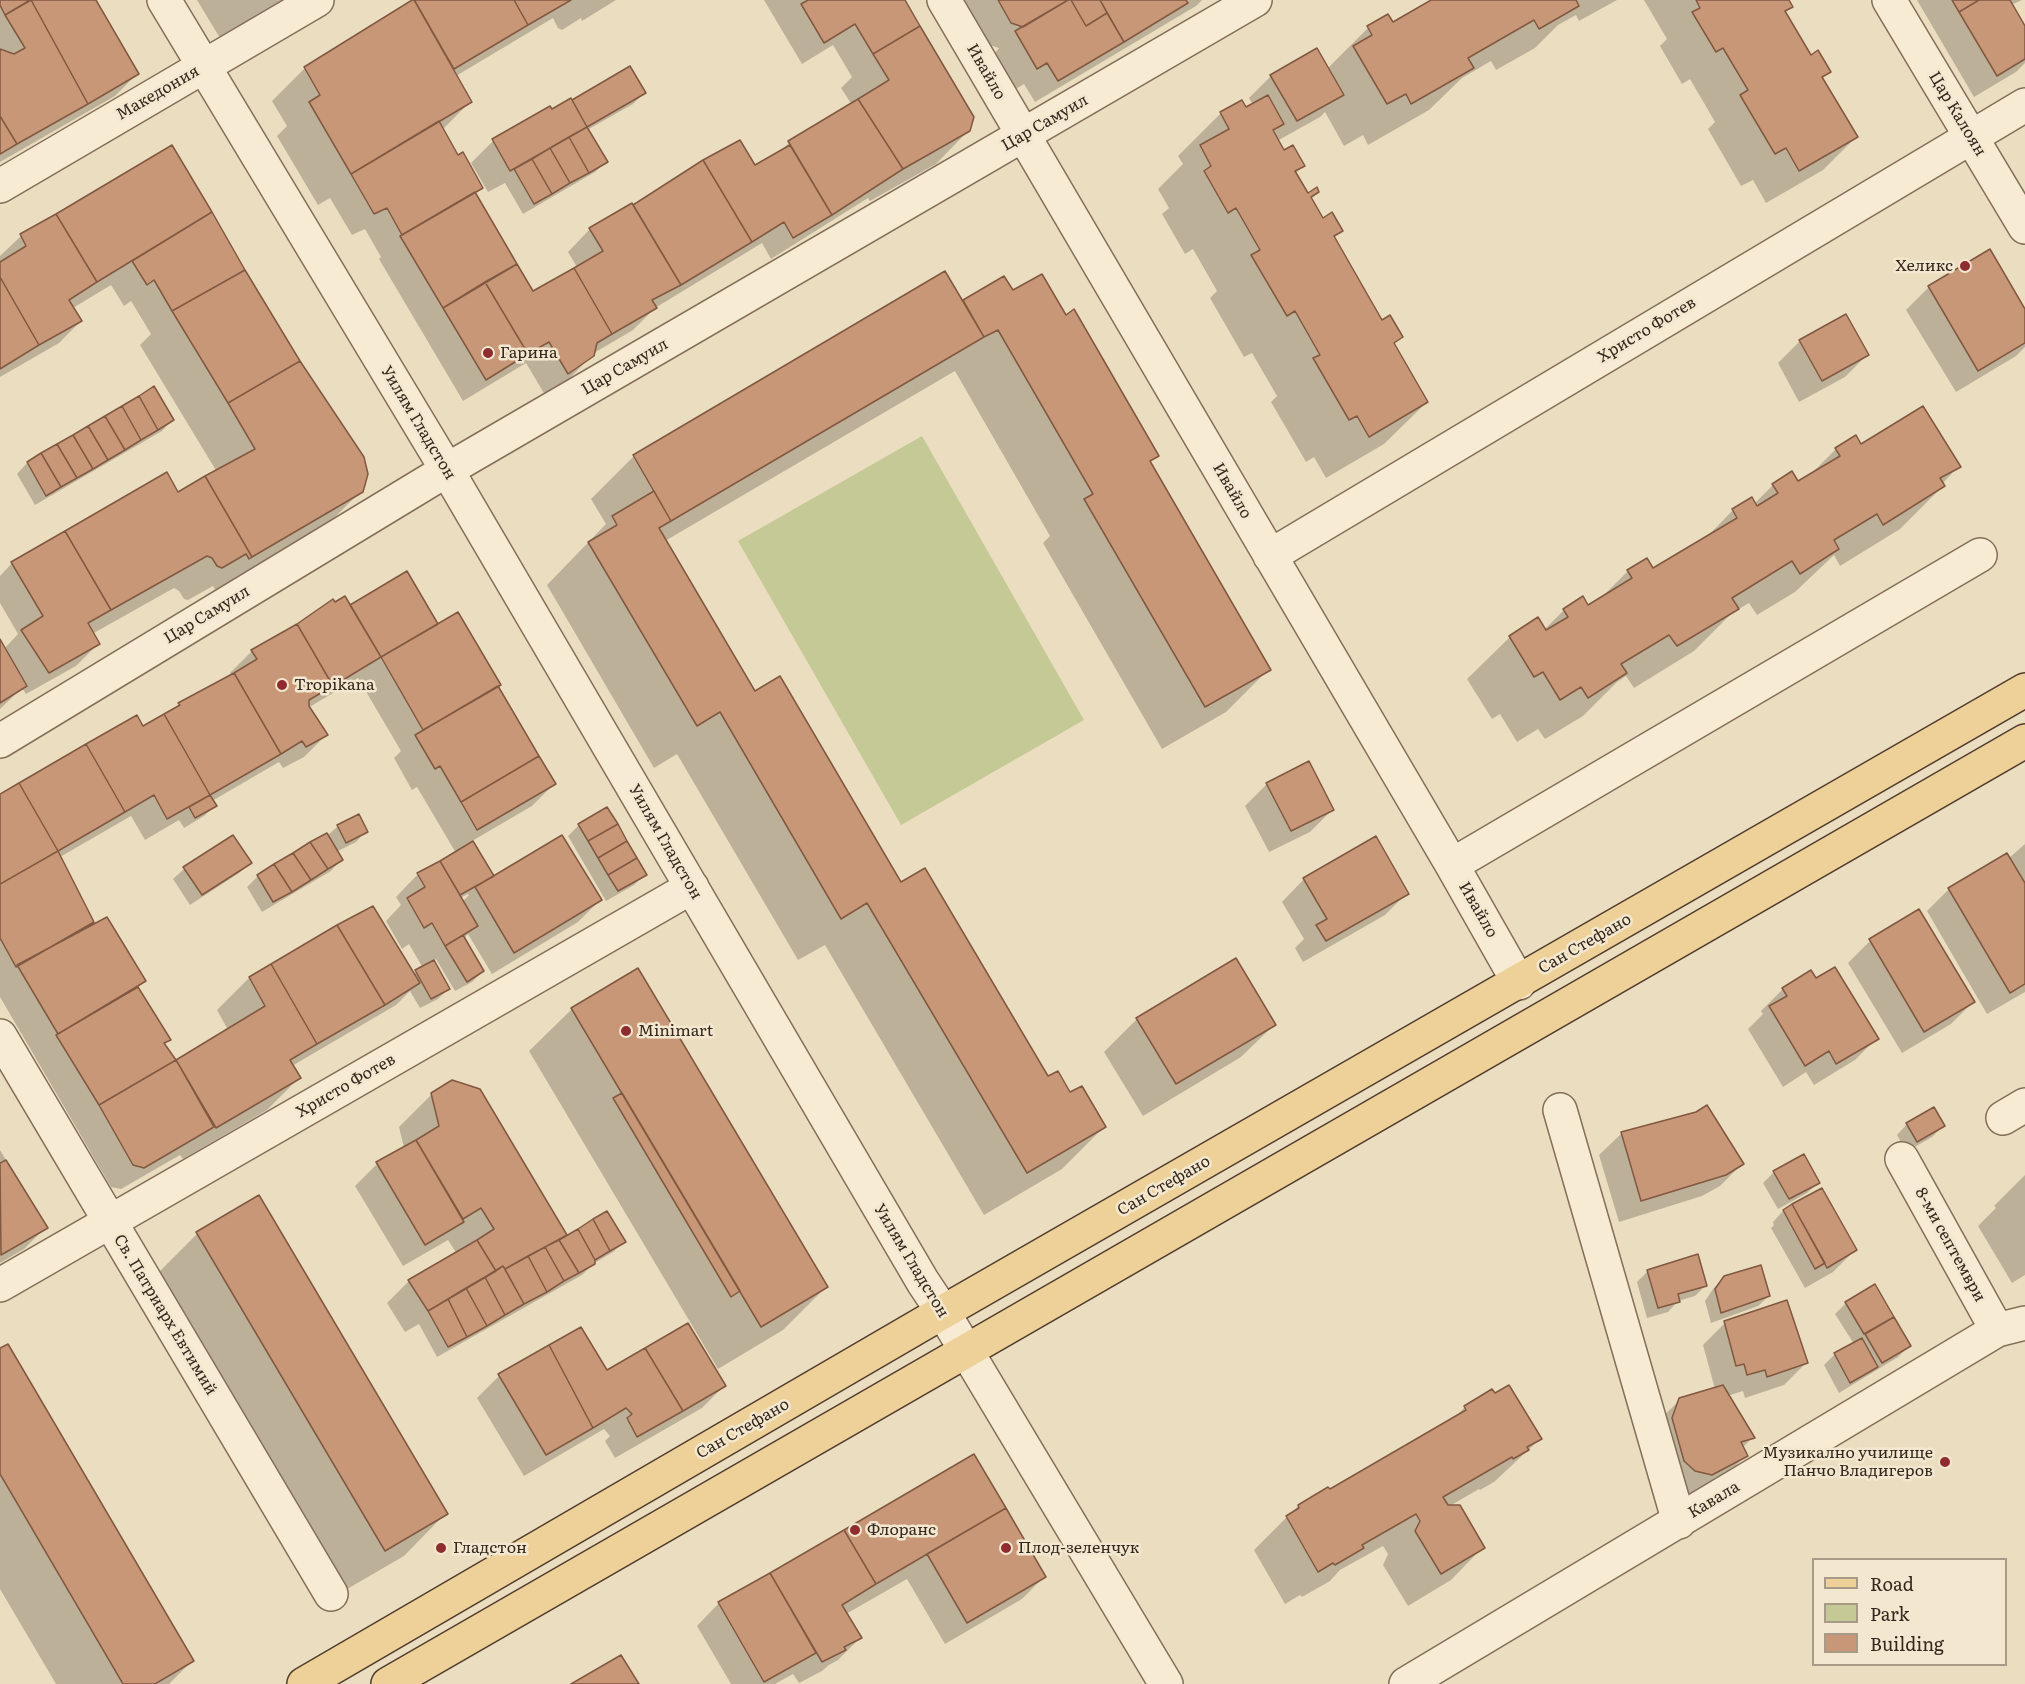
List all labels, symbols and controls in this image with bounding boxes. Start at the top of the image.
street label: Ивайло [962,41,1010,103]
street label: Македония [113,62,203,124]
street label: Цар Калоян [1924,68,1990,160]
street label: Цар Самуил [998,91,1092,155]
place label: Хеликс [1895,256,1953,276]
marker: Хеликс [1958,259,1972,273]
street label: Христо Фотев [1594,293,1700,367]
street label: Цар Самуил [578,335,672,399]
place label: Гарина [500,343,558,363]
marker: Гарина [481,346,495,360]
street label: Уилям Гладстон [376,363,460,483]
street label: Ивайло [1208,460,1256,522]
street label: Цар Самуил [161,582,253,648]
place label: Tropikana [294,675,375,695]
marker: Tropikana [275,678,289,692]
street label: Уилям Гладстон [624,781,706,903]
street label: Ивайло [1454,879,1502,941]
street label: Сан Стефано [1535,910,1635,978]
place label: Minimart [638,1021,713,1041]
marker: Minimart [619,1024,633,1038]
street label: Христо Фотев [293,1050,399,1122]
street label: Сан Стефано [1114,1152,1214,1220]
street label: 8-ми септември [1911,1185,1989,1305]
street label: Уилям Гладстон [869,1201,953,1321]
street label: Св. Патриарх Евтимий [109,1231,221,1399]
street label: Сан Стефано [693,1395,793,1463]
place label: Музикално училище Панчо Владигеров [1762,1443,1933,1481]
marker: Музикално училище Панчо Владигеров [1938,1455,1952,1469]
street label: Кавала [1685,1477,1743,1523]
place label: Флоранс [867,1520,936,1540]
marker: Флоранс [848,1523,862,1537]
place label: Гладстон [453,1538,527,1558]
place label: Плод-зеленчук [1018,1538,1139,1558]
marker: Гладстон [434,1541,448,1555]
marker: Плод-зеленчук [999,1541,1013,1555]
legend [1812,1558,2007,1666]
text: Road [1870,1570,1914,1597]
text: Park [1870,1600,1909,1627]
text: Building [1870,1630,1944,1657]

